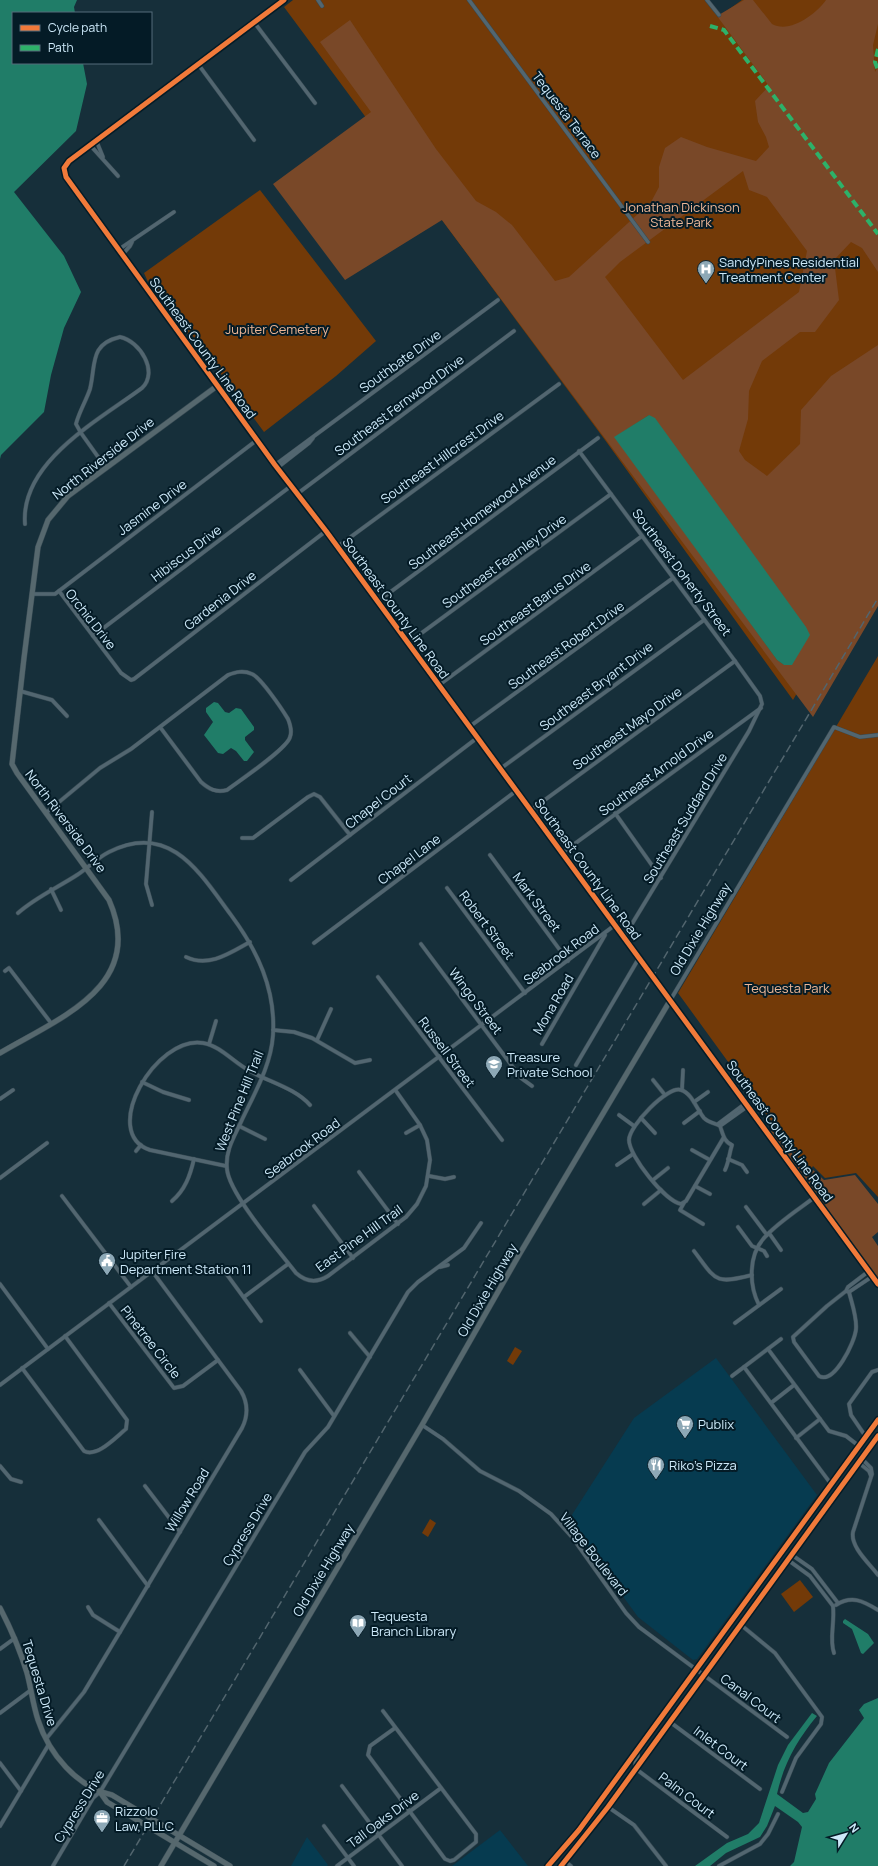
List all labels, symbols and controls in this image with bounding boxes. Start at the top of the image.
legend [12,12,152,64]
text: Cycle path [48,19,107,36]
text: Path [48,39,74,56]
street label: Tequesta Terrace [528,68,606,162]
park label: Jonathan Dickinson State Park [622,198,740,231]
place label: SandyPines Residential Treatment Center [719,253,859,286]
hospital icon: SandyPines Residential Treatment Center [696,259,716,284]
street label: Southeast County Line Road [145,274,261,422]
park label: Jupiter Cemetery [225,320,329,338]
street label: Southbate Drive [356,325,445,397]
street label: Southeast Fernwood Drive [331,350,468,460]
street label: Southeast Hillcrest Drive [377,406,508,508]
street label: North Riverside Drive [48,412,158,503]
street label: Southeast Homewood Avenue [405,450,560,574]
street label: Jasmine Drive [114,475,191,539]
street label: Southeast Doherty Street [628,505,736,639]
street label: Southeast Fearnley Drive [438,510,570,612]
street label: Hibiscus Drive [147,520,225,586]
street label: Southeast County Line Road [338,534,454,682]
street label: Southeast Barus Drive [476,556,594,649]
street label: Gardenia Drive [180,566,260,634]
street label: Orchid Drive [62,585,121,653]
street label: Southeast Robert Drive [504,596,628,693]
street label: Southeast Bryant Drive [535,637,657,735]
street label: Southeast Mayo Drive [569,682,685,774]
street label: Southeast Arnold Drive [595,724,717,820]
street label: Southeast Suddard Drive [639,749,731,887]
street label: North Riverside Drive [21,766,111,876]
street label: Chapel Court [341,769,415,833]
street label: Southeast County Line Road [530,795,646,943]
street label: Chapel Lane [374,829,444,889]
street label: Mark Street [509,869,565,935]
street label: Old Dixie Highway [665,879,735,979]
street label: Robert Street [455,887,519,963]
street label: Seabrook Road [520,920,602,988]
street label: Wingo Street [445,964,507,1038]
street label: Mona Road [528,970,578,1038]
park label: Tequesta Park [744,979,830,997]
street label: Russell Street [415,1013,479,1091]
street label: West Pine Hill Trail [210,1048,268,1154]
place label: Treasure Private School [507,1048,593,1081]
school or university icon: Treasure Private School [484,1054,504,1079]
street label: Southeast County Line Road [722,1057,838,1205]
street label: Seabrook Road [261,1114,343,1182]
street label: East Pine Hill Trail [312,1200,406,1276]
street label: Old Dixie Highway [453,1240,521,1340]
place label: Jupiter Fire Department Station 11 [120,1245,252,1278]
public building icon: Jupiter Fire Department Station 11 [97,1251,117,1276]
street label: Pinetree Circle [117,1302,186,1383]
supermarket icon: Publix [675,1414,695,1439]
place label: Publix [698,1415,734,1433]
restaurant icon: Riko's Pizza [646,1455,666,1480]
place label: Riko's Pizza [669,1456,737,1474]
street label: Willow Road [161,1465,213,1535]
street label: Cypress Drive [218,1489,276,1569]
street label: Village Boulevard [556,1509,632,1599]
street label: Old Dixie Highway [288,1520,358,1620]
place label: Tequesta Branch Library [371,1607,456,1640]
library icon: Tequesta Branch Library [348,1613,368,1638]
street label: Tequesta Drive [18,1638,62,1729]
street label: Canal Court [717,1669,785,1727]
street label: Inlet Court [690,1722,752,1774]
street label: Cypress Drive [49,1766,109,1846]
street label: Palm Court [655,1768,719,1822]
street label: Tall Oaks Drive [343,1786,423,1852]
place label: Rizzolo Law, PLLC [115,1802,174,1835]
office icon: Rizzolo Law, PLLC [92,1808,112,1833]
north arrow [826,1814,866,1854]
text: N [846,1820,863,1835]

